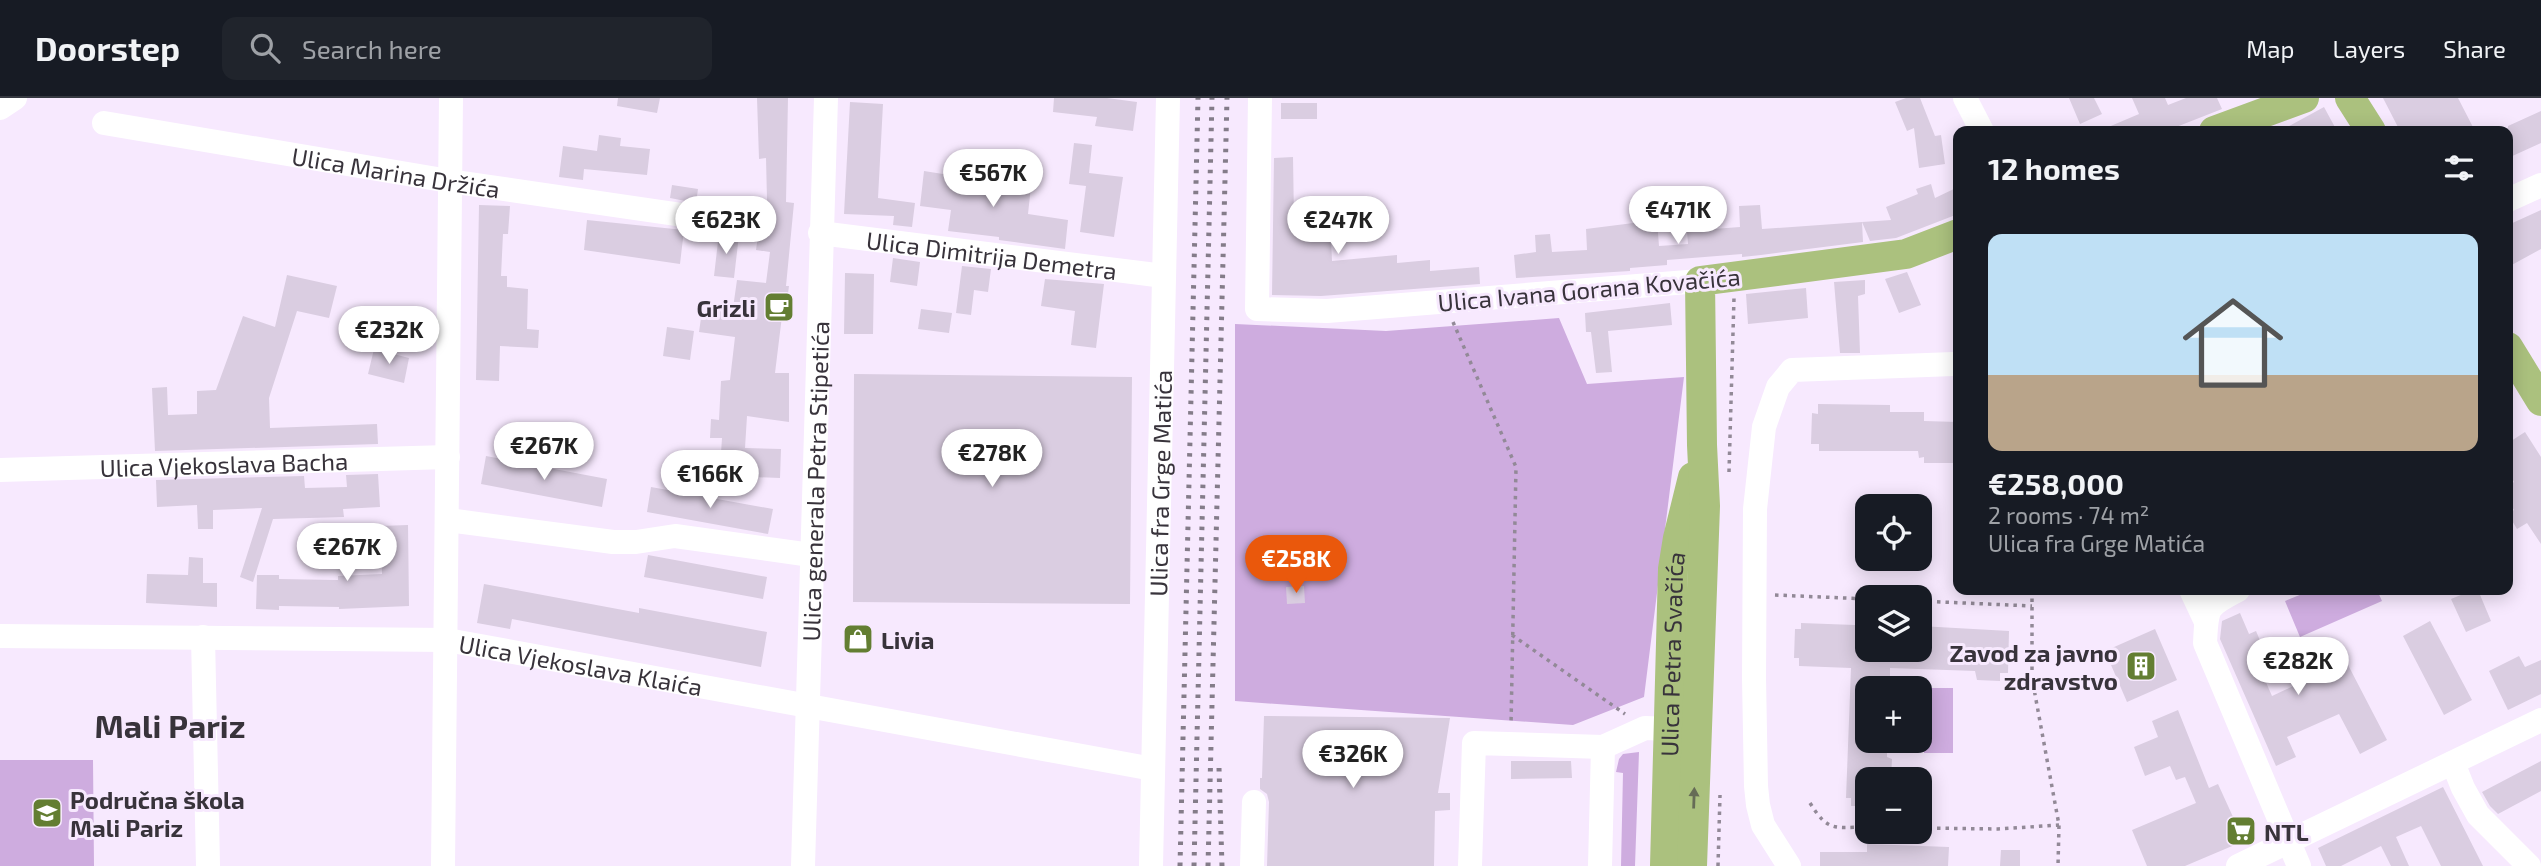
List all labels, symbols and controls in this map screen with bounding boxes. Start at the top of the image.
search box [222,17,712,80]
text: Doorstep [35,28,180,68]
icon: search [246,29,284,67]
text: Search here [302,33,442,64]
text: Map [2246,34,2294,63]
text: Layers [2332,34,2405,63]
text: Share [2443,34,2506,63]
street label: Ulica Marina Držića [290,140,502,203]
icon: filters [2440,149,2478,187]
pin: €567K [944,150,1042,209]
text: 12 homes [1988,150,2120,186]
text: €567K [959,158,1027,186]
pin: €471K [1629,186,1727,246]
text: €471K [1645,195,1711,223]
pin: €623K [677,197,775,256]
pin: €247K [1289,197,1387,256]
text: €623K [691,205,761,233]
text: €247K [1303,205,1373,233]
street label: Ulica Dimitrija Demetra [865,224,1119,284]
street label: Ulica Ivana Gorana Kovačića [1437,261,1741,317]
icon: home [2170,280,2296,406]
cafe icon: Grizli [762,290,796,324]
place label: Grizli [696,293,756,322]
pin: €232K [340,306,438,366]
text: €232K [354,315,424,343]
street label: Ulica generala Petra Stipetića [795,321,834,642]
street label: Ulica fra Grge Matića [1142,369,1176,597]
pin: €267K [495,422,593,482]
pin: €278K [943,430,1041,489]
text: €267K [510,431,578,459]
text: €278K [957,438,1027,466]
street label: Ulica Vjekoslava Bacha [99,445,349,482]
pin: €166K [661,450,759,510]
text: €166K [677,459,743,487]
text: €258,000 [1988,465,2124,501]
map controls [1855,494,1932,844]
button: locate [1855,494,1932,571]
text: 2 rooms · 74 m² [1988,501,2149,529]
pin: €267K [298,524,396,583]
text: Ulica fra Grge Matića [1988,529,2205,557]
text: €267K [313,532,381,560]
pin: €258K [1247,536,1345,595]
text: €258K [1261,544,1331,572]
street label: Ulica Petra Svačića [1653,549,1690,757]
button: layers [1855,585,1932,662]
shop icon: Livia [841,622,875,656]
place label: Livia [881,625,934,654]
street label: Ulica Vjekoslava Klaića [457,628,705,701]
place label: Zavod za javno zdravstvo [1949,638,2118,695]
pin: €282K [2249,638,2347,697]
text: €282K [2263,646,2333,674]
building icon: Zavod za javno zdravstvo [2124,649,2158,683]
button: + [1855,676,1932,753]
district label: Mali Pariz [95,706,245,744]
pin: €326K [1304,730,1402,790]
text: €326K [1318,739,1388,767]
button: − [1855,767,1932,844]
place label: Područna škola Mali Pariz [70,785,245,842]
one-way arrow [1689,787,1700,809]
school or university icon: Područna škola Mali Pariz [30,796,64,830]
supermarket icon: NTL [2224,814,2258,848]
place label: NTL [2264,817,2309,846]

